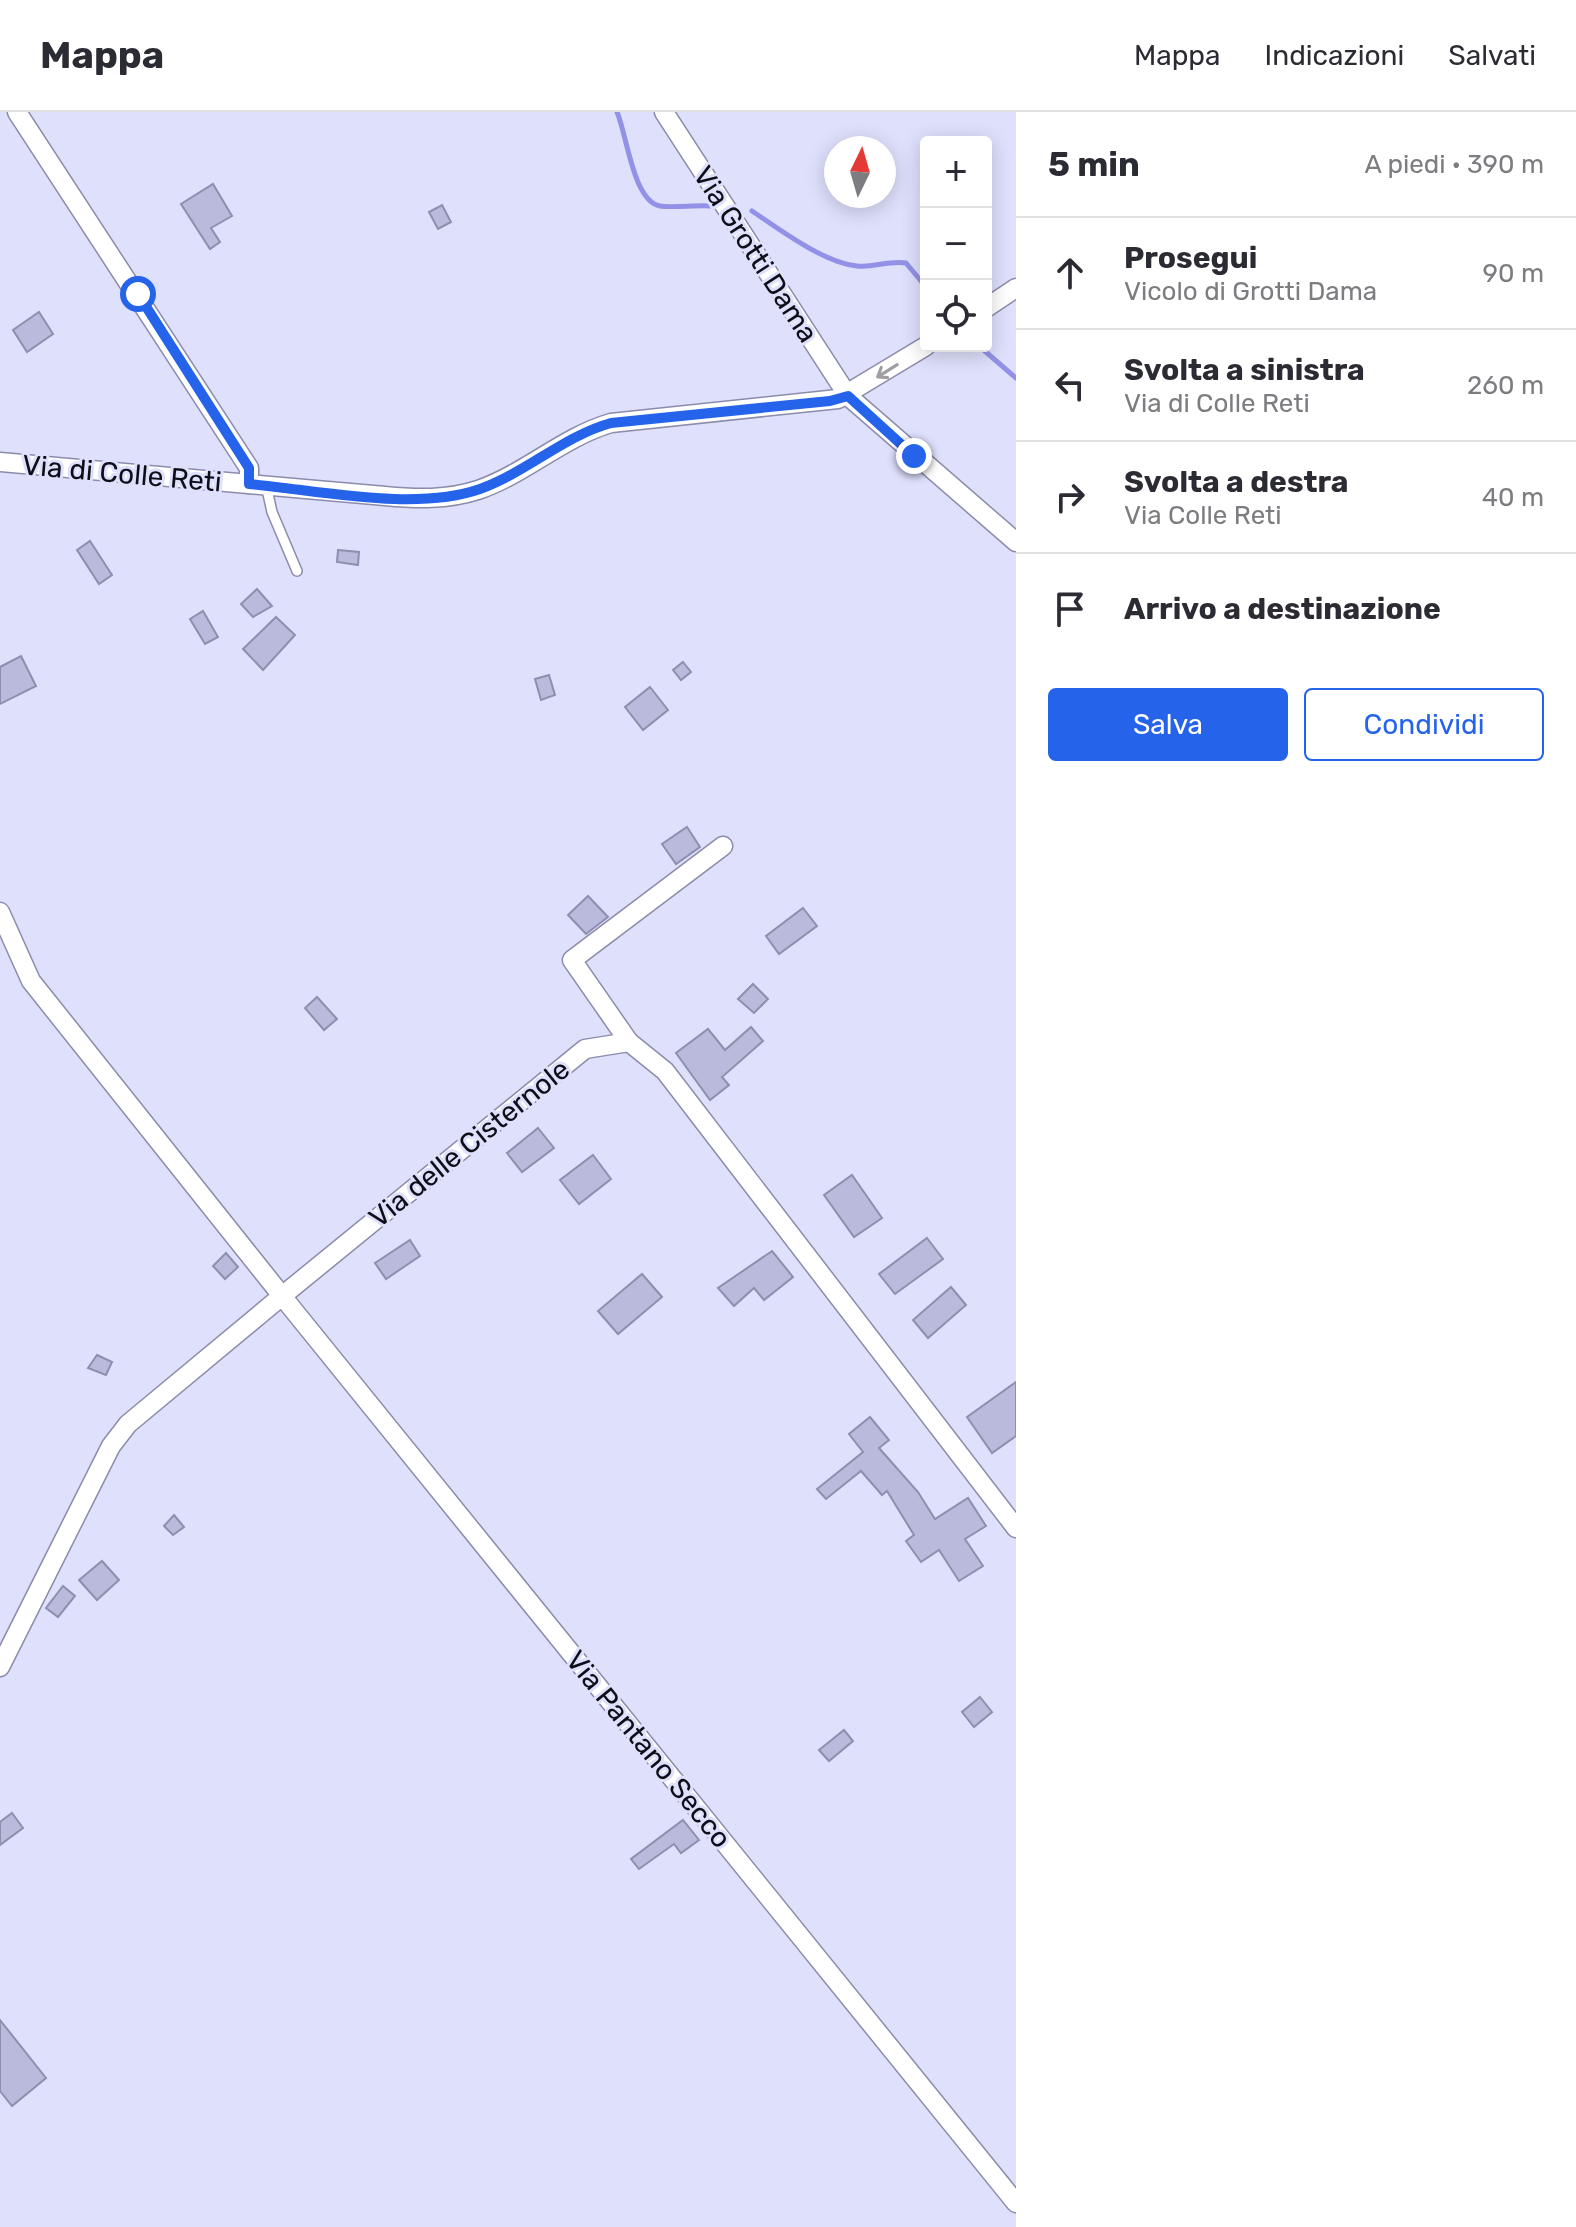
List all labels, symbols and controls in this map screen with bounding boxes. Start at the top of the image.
text: Mappa [40,32,164,78]
text: Mappa [1134,39,1221,72]
text: Indicazioni [1265,39,1404,72]
text: Salvati [1448,39,1536,72]
north arrow [824,136,896,208]
map controls [920,136,992,352]
button: + [920,136,992,208]
text: 5 min [1048,144,1140,185]
text: A piedi · 390 m [1364,149,1544,180]
street label: Via Grotti Dama [686,160,825,349]
button: − [920,208,992,280]
text: Prosegui [1124,240,1257,276]
icon: ahead [1048,251,1092,295]
text: 90 m [1483,258,1544,289]
route start [120,276,156,312]
text: Vicolo di Grotti Dama [1124,276,1377,307]
button: locate [920,280,992,352]
text: Svolta a sinistra [1124,352,1365,388]
one-way arrow [876,363,899,379]
icon: left [1048,363,1092,407]
text: 260 m [1467,370,1544,401]
text: Via di Colle Reti [1124,388,1310,419]
route end [896,438,932,474]
street label: Via di Colle Reti [21,448,223,499]
text: Svolta a destra [1124,464,1349,500]
icon: right [1048,475,1092,519]
text: 40 m [1482,482,1544,513]
text: Via Colle Reti [1124,500,1282,531]
icon: arrive [1048,587,1092,631]
text: Arrivo a destinazione [1124,591,1441,627]
button: Salva [1048,688,1288,761]
button: Condividi [1304,688,1544,761]
street label: Via delle Cisternole [362,1052,576,1234]
street label: Via Pantano Secco [559,1644,738,1854]

